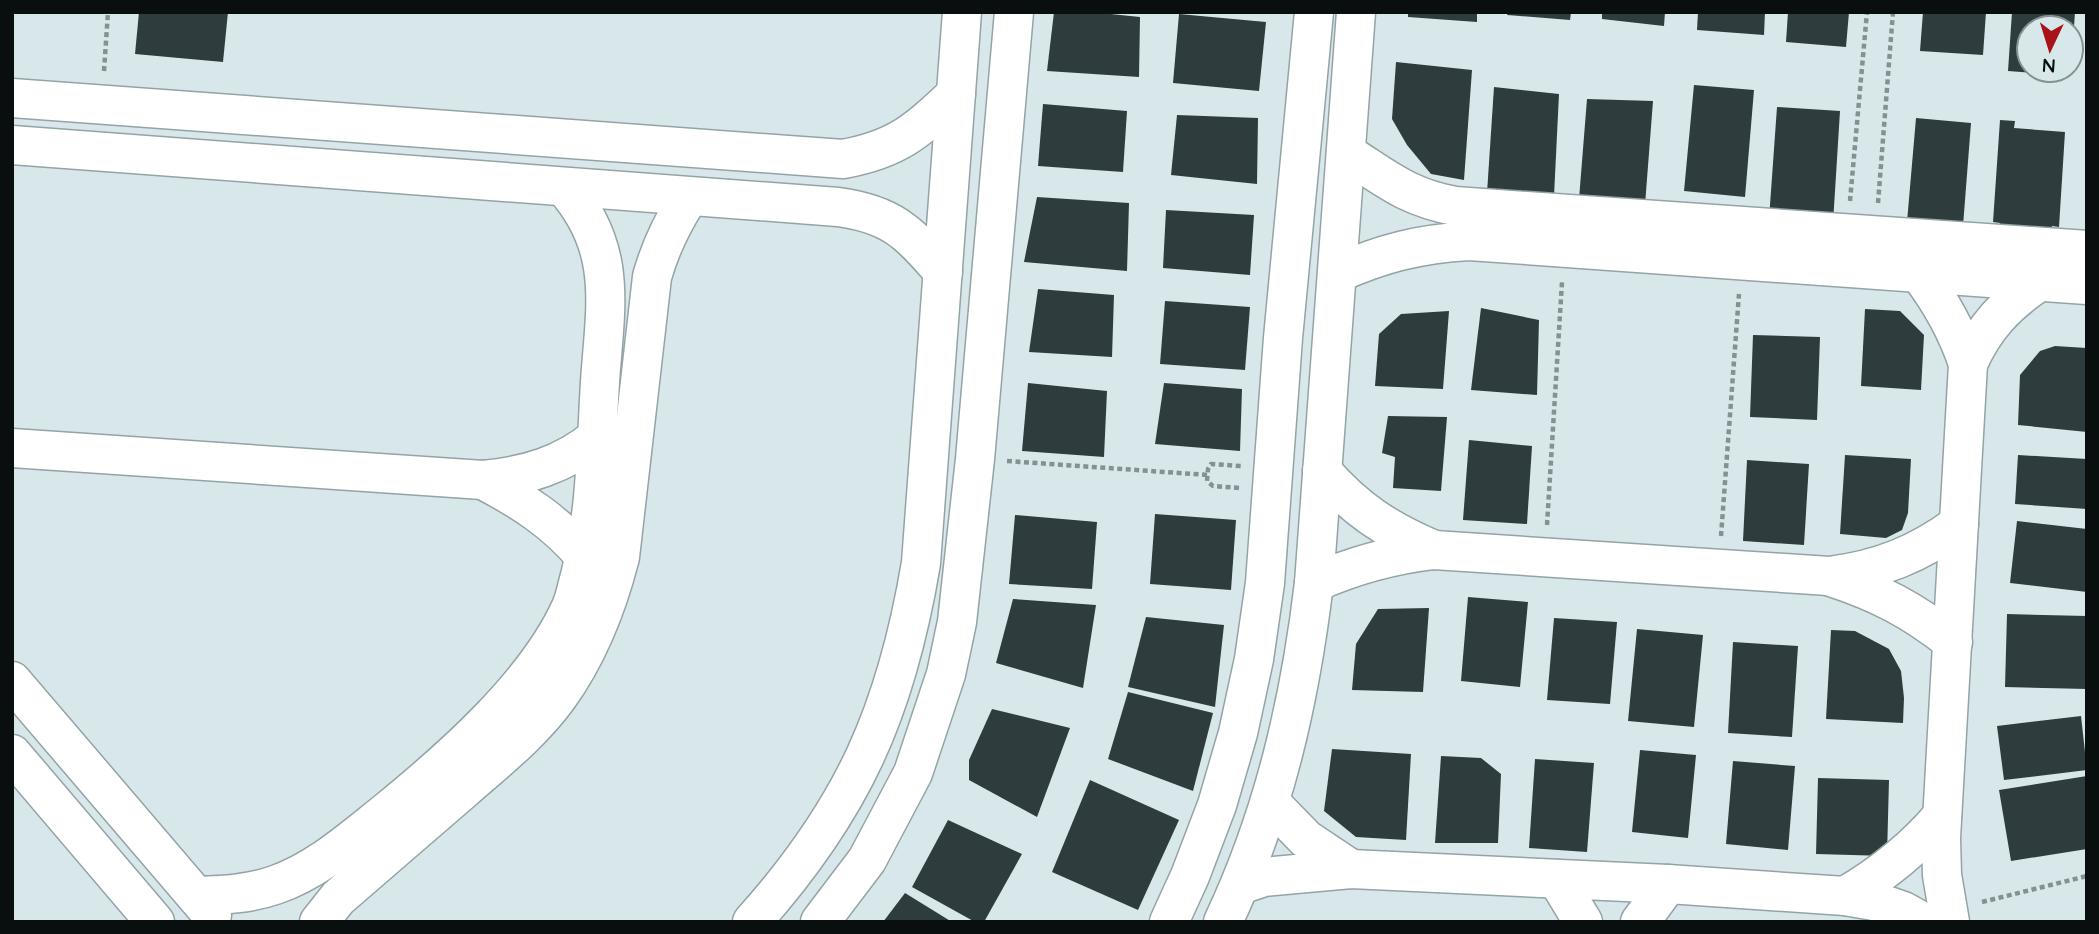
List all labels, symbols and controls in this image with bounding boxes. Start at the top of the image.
north arrow [2015,14,2085,84]
text: N [2041,54,2057,78]

